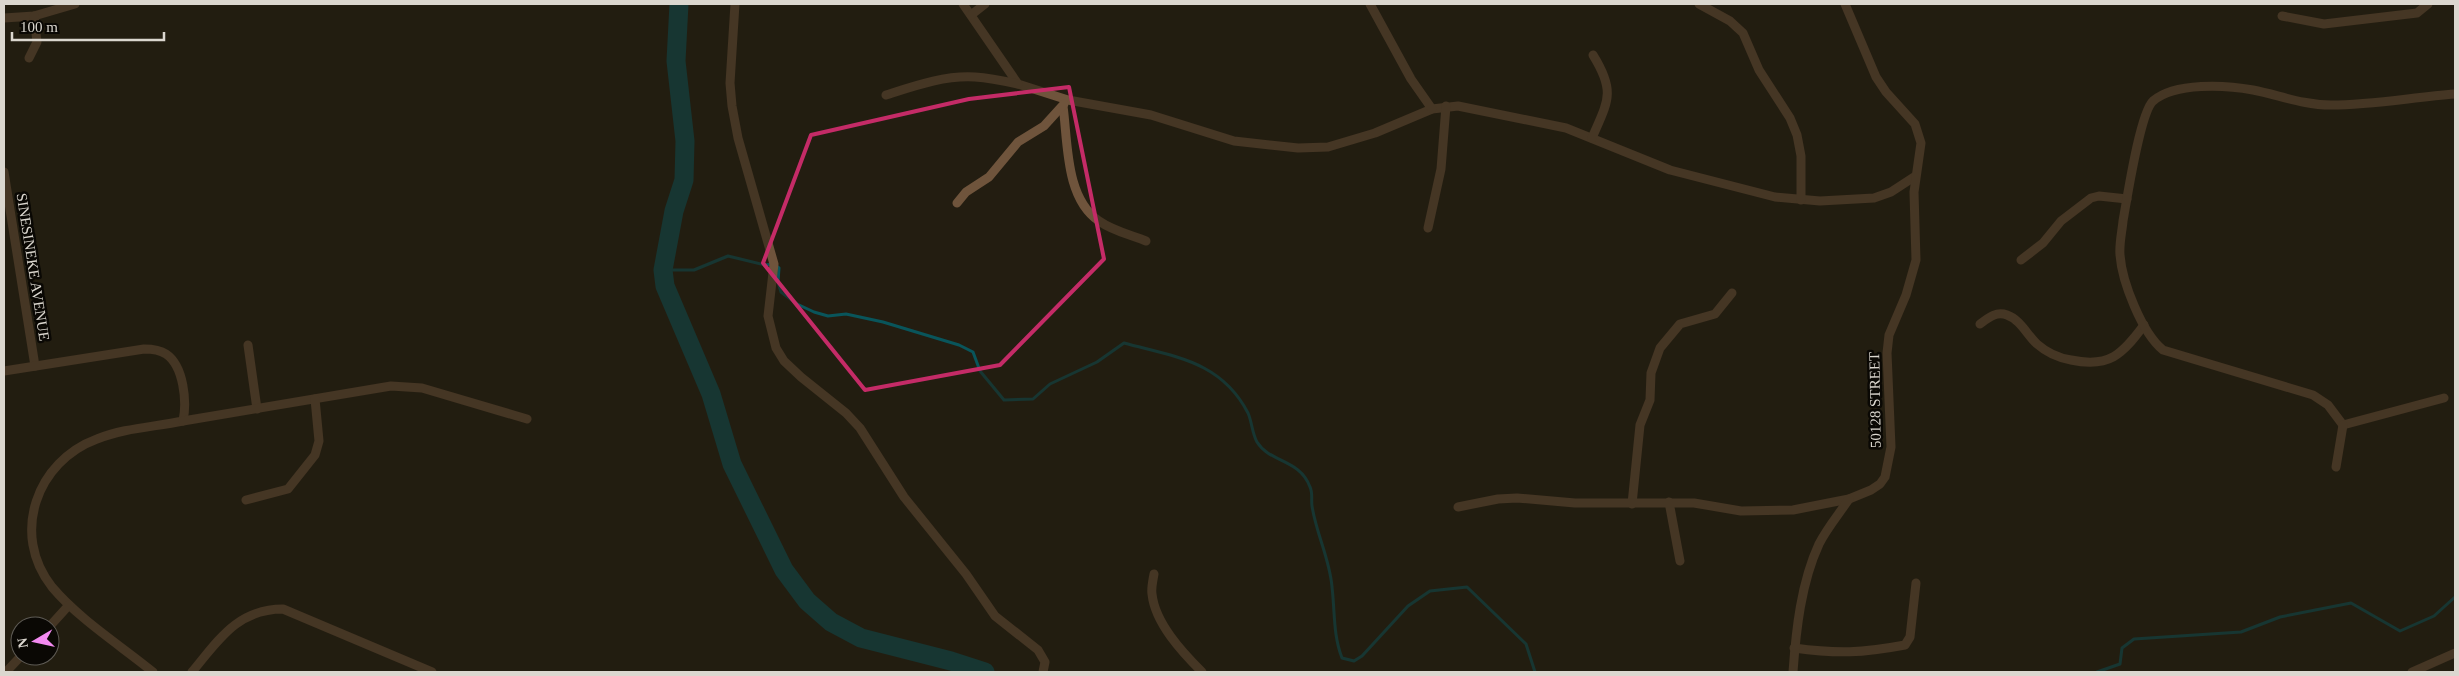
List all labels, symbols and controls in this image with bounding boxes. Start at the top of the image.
scale bar [12,10,165,42]
text: 100 m [20,19,58,35]
street label: SINESINEKE AVENUE [13,192,53,342]
street label: 50128 STREET [1866,352,1884,448]
north arrow [10,616,60,666]
text: N [14,637,31,649]

